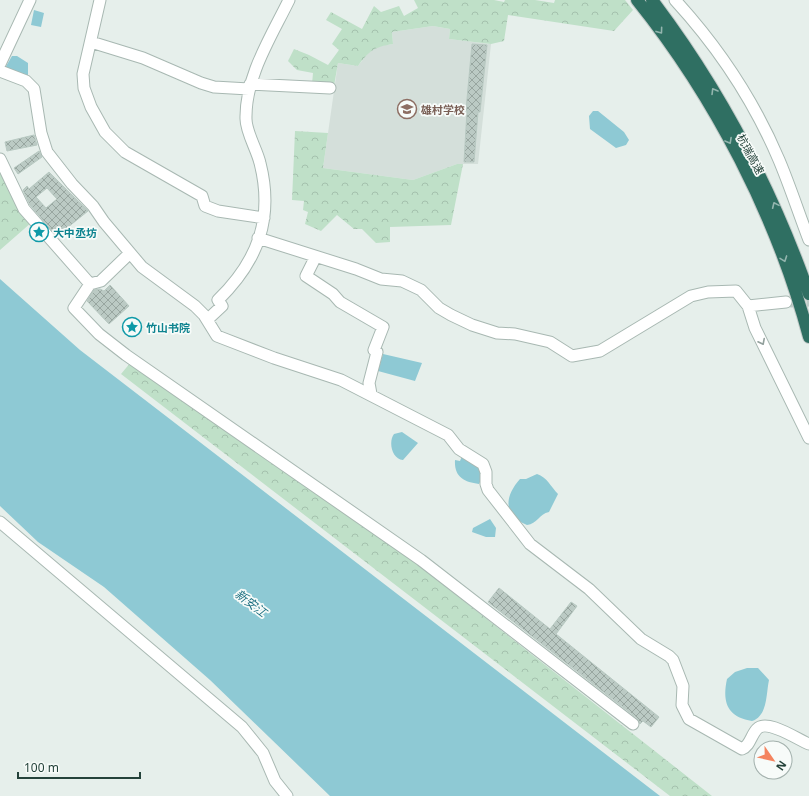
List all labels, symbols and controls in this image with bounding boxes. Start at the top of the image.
one-way arrow [655,27,663,34]
one-way arrow [711,88,719,95]
school or university icon: 雄村学校 [396,98,418,120]
place label: 雄村学校 [420,102,465,117]
street label: 杭瑞高速 [734,131,768,177]
one-way arrow [725,137,732,144]
one-way arrow [772,202,780,210]
place icon: 大中丞坊 [28,221,50,243]
place label: 大中丞坊 [53,225,97,240]
one-way arrow [779,255,787,262]
place icon: 竹山书院 [121,316,143,338]
place label: 竹山书院 [146,320,190,335]
one-way arrow [757,338,765,345]
water label: 新安江 [232,585,272,622]
north arrow [753,740,793,780]
scale bar [18,754,140,780]
text: N [773,758,790,774]
text: 100 m [24,759,59,776]

